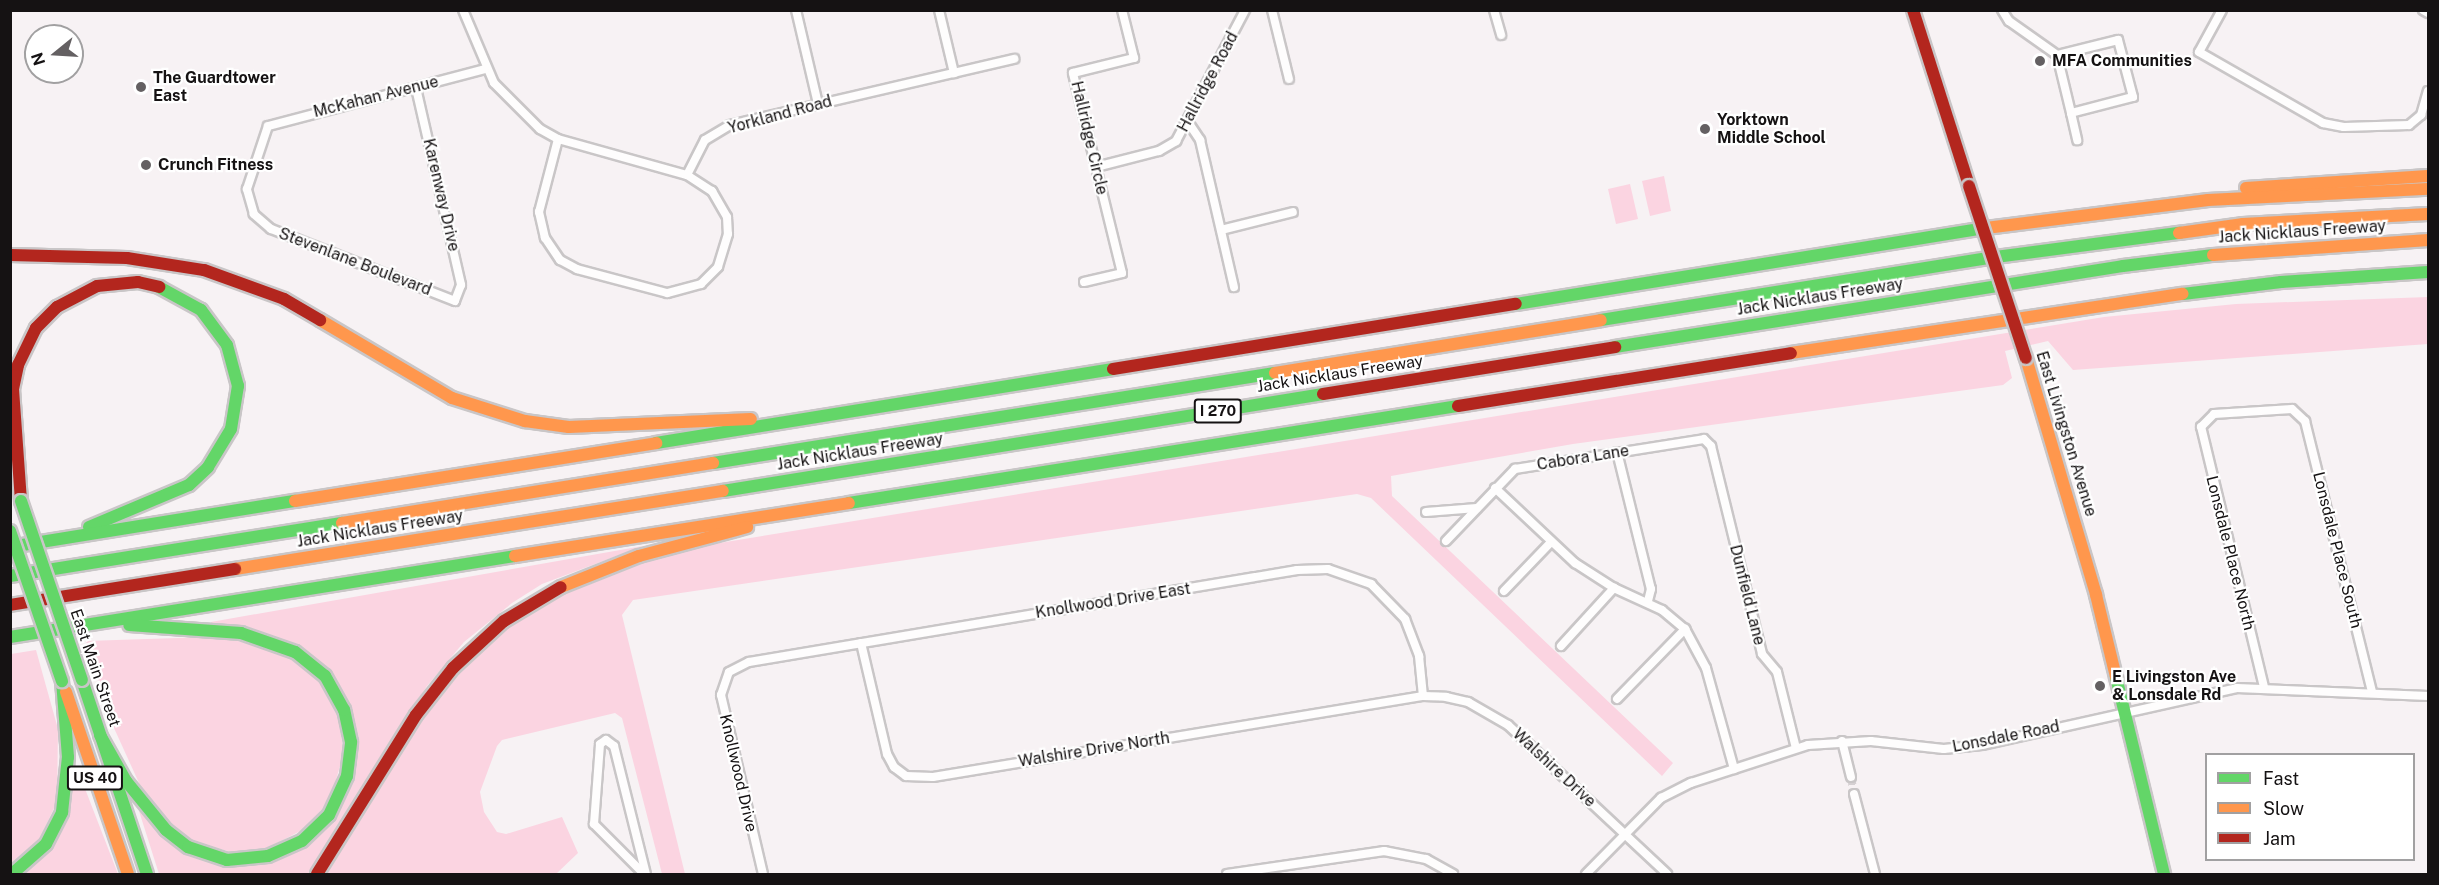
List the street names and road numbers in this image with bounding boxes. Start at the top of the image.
street label: Hallridge Road [1174,29,1242,135]
street label: McKahan Avenue [311,72,441,122]
street label: Hallridge Circle [1067,79,1111,197]
street label: Yorkland Road [726,92,834,138]
street label: Karenway Drive [419,137,463,253]
street label: Jack Nicklaus Freeway [2217,217,2387,247]
street label: Stevenlane Boulevard [276,224,434,300]
street label: Jack Nicklaus Freeway [1735,274,1905,320]
street label: East Livingston Avenue [2032,349,2100,519]
street label: Jack Nicklaus Freeway [1255,351,1425,397]
road number: I 270 [1192,399,1244,423]
street label: Jack Nicklaus Freeway [775,429,945,475]
street label: Cabora Lane [1535,441,1631,475]
street label: Lonsdale Place South [2308,470,2366,630]
street label: Lonsdale Place North [2201,474,2259,632]
street label: Jack Nicklaus Freeway [295,506,465,552]
street label: Dunfield Lane [1725,543,1769,647]
street label: Knollwood Drive East [1034,579,1192,623]
street label: East Main Street [66,606,124,730]
street label: Knollwood Drive [715,712,761,834]
street label: Lonsdale Road [1951,717,2061,757]
street label: Walshire Drive [1508,725,1600,811]
street label: Walshire Drive North [1017,729,1171,771]
road number: US 40 [66,766,124,790]

